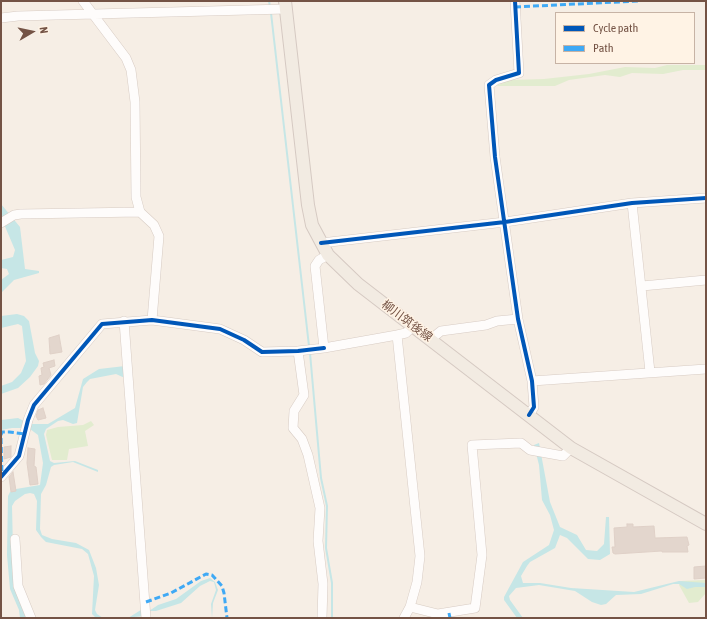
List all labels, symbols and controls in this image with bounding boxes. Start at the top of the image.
north arrow [12,12,52,52]
legend [555,12,695,64]
text: Cycle path [593,21,638,35]
text: N [37,26,50,34]
text: Path [593,41,614,55]
street label: 柳川筑後線 [379,297,435,345]

